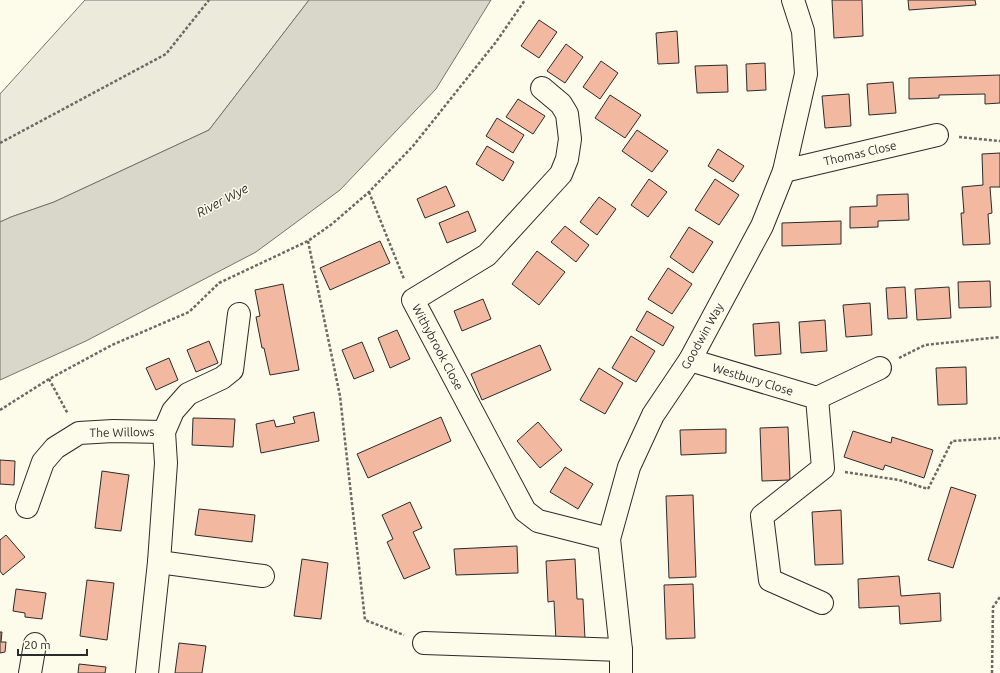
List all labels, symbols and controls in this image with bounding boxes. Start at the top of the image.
street label: Thomas Close [822,138,898,168]
water label: River Wye [194,180,251,219]
street label: Goodwin Way [678,300,726,371]
street label: Withybrook Close [410,302,466,392]
street label: Westbury Close [711,360,795,398]
street label: The Willows [89,425,155,439]
scale bar [18,631,87,657]
text: 20 m [24,638,51,651]

